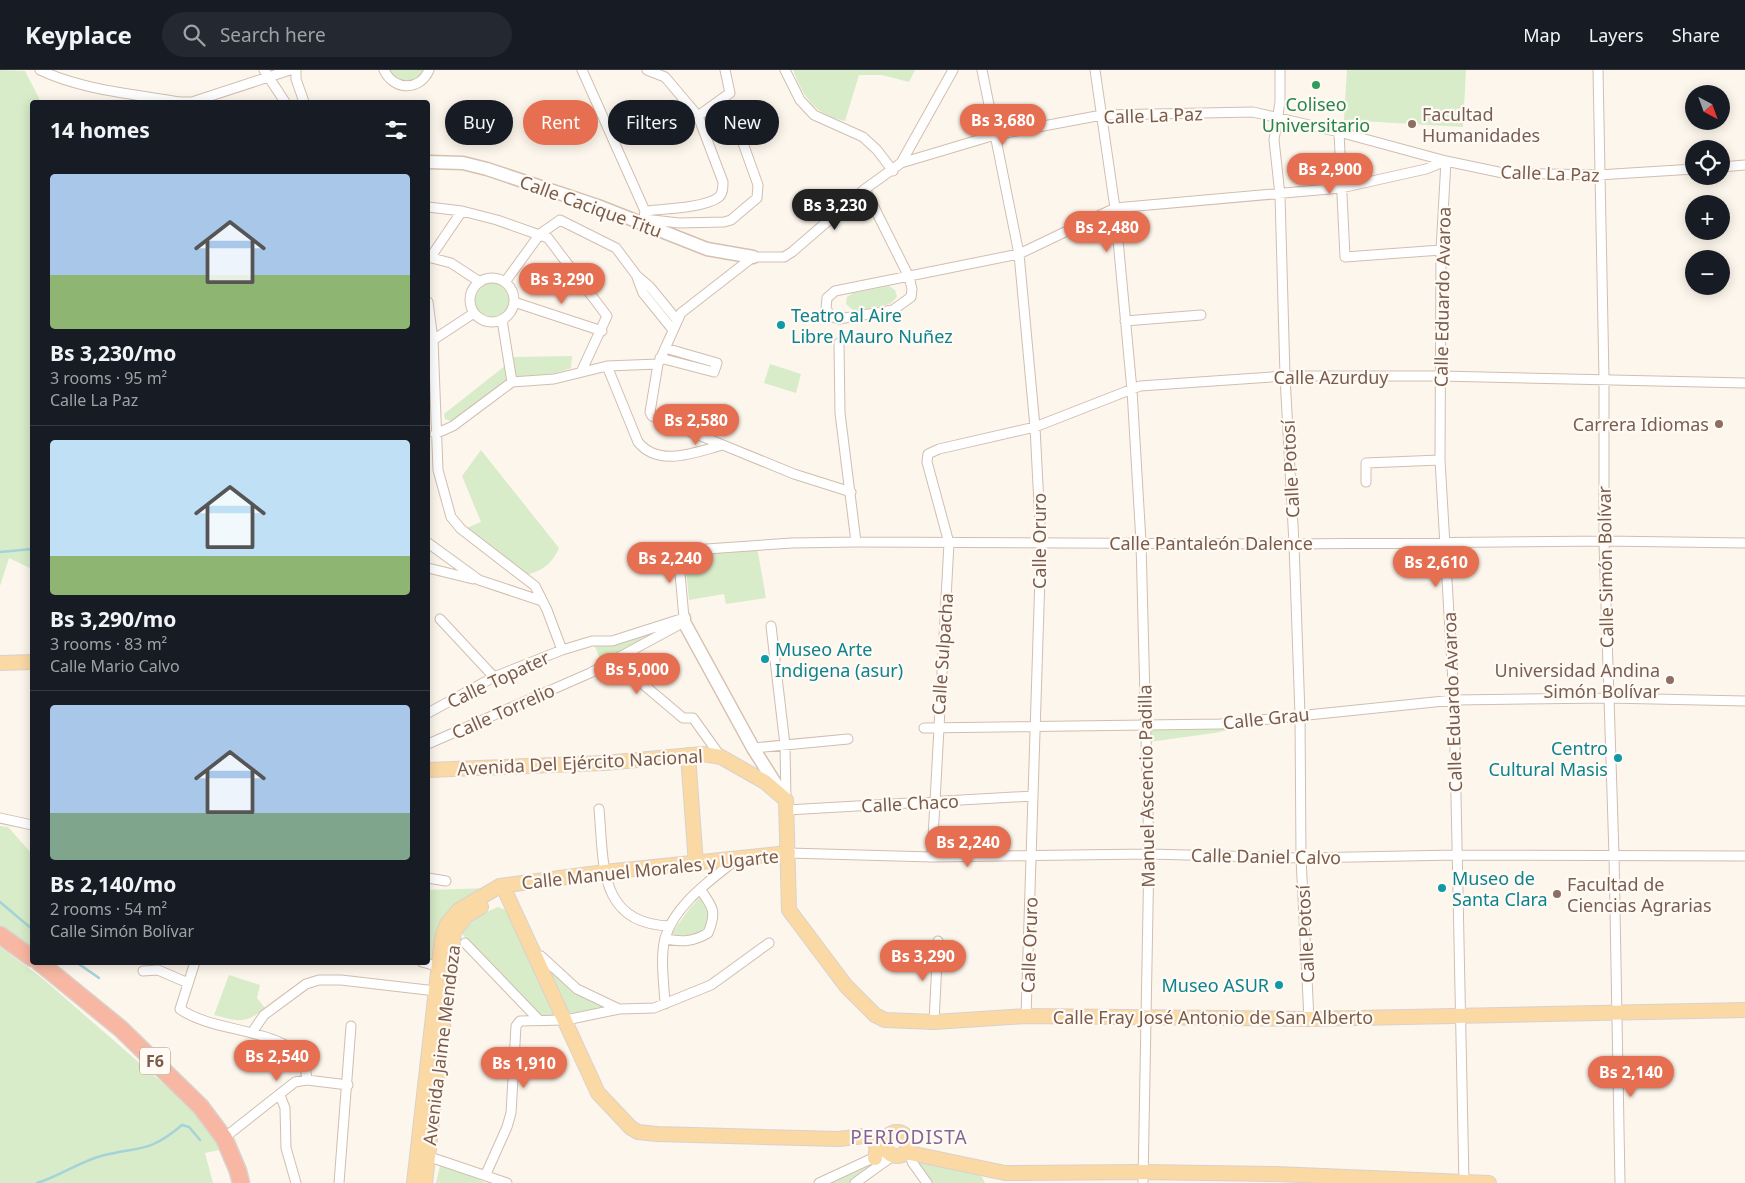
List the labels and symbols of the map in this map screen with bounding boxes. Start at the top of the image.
marker: Coliseo Universitario [1310,79,1322,91]
north arrow [1685,85,1730,130]
place label: Coliseo Universitario [1262,92,1370,137]
street label: Calle La Paz [1103,101,1203,129]
place label: Facultad Humanidades [1422,102,1540,147]
pin: Bs 3,680 [951,104,1055,146]
marker: Facultad Humanidades [1406,118,1418,130]
pin: Bs 2,900 [1278,152,1382,195]
street label: Calle La Paz [1500,159,1600,187]
street label: Calle Cacique Titu [517,169,665,243]
pin: Bs 3,230 [783,189,887,231]
street label: Calle Eduardo Avaroa [1428,207,1456,387]
pin: Bs 2,480 [1055,210,1159,253]
pin: Bs 3,290 [510,262,614,305]
place label: Teatro al Aire Libre Mauro Nuñez [791,303,953,348]
marker: Teatro al Aire Libre Mauro Nuñez [775,319,787,331]
street label: Calle Azurduy [1273,365,1389,389]
pin: Bs 2,580 [644,404,748,446]
place label: Carrera Idiomas [1573,412,1709,436]
marker: Carrera Idiomas [1713,418,1725,430]
street label: Calle Potosí [1275,419,1305,519]
street label: Calle Simón Bolívar [1592,485,1618,648]
street label: Calle Oruro [1027,493,1051,589]
street label: Calle Pantaleón Dalence [1109,531,1313,555]
pin: Bs 2,240 [618,542,722,584]
pin: Bs 2,610 [1384,546,1488,588]
street label: Calle Sulpacha [926,592,958,716]
street label: Calle Eduardo Avaroa [1437,611,1467,793]
place label: Museo Arte Indigena (asur) [775,637,903,682]
street label: Calle Topater [443,645,554,713]
pin: Bs 5,000 [585,652,689,695]
marker: Museo Arte Indigena (asur) [759,653,771,665]
place label: Universidad Andina Simón Bolívar [1495,658,1661,703]
marker: Universidad Andina Simón Bolívar [1664,674,1676,686]
street label: Calle Torrelio [448,678,558,744]
street label: Manuel Ascencio Padilla [1132,684,1160,888]
street label: Calle Grau [1221,702,1311,734]
place label: Centro Cultural Masis [1488,736,1608,781]
street label: Avenida Del Ejército Nacional [457,744,703,780]
marker: Centro Cultural Masis [1612,752,1624,764]
street label: Calle Chaco [861,788,959,818]
pin: Bs 2,240 [916,826,1020,868]
street label: Calle Daniel Calvo [1191,843,1341,869]
street label: Calle Manuel Morales y Ugarte [520,844,780,894]
place label: Museo de Santa Clara [1452,866,1548,911]
place label: Facultad de Ciencias Agrarias [1567,872,1712,917]
marker: Museo de Santa Clara [1436,882,1448,894]
street label: Calle Potosí [1290,884,1320,984]
marker: Facultad de Ciencias Agrarias [1551,888,1563,900]
street label: Calle Oruro [1015,897,1043,993]
pin: Bs 3,290 [871,940,975,982]
street label: Avenida Jaime Mendoza [417,943,465,1147]
place label: Museo ASUR [1161,973,1269,997]
marker: Museo ASUR [1273,979,1285,991]
street label: Calle Fray José Antonio de San Alberto [1053,1005,1373,1029]
pin: Bs 2,540 [225,1040,329,1082]
pin: Bs 1,910 [472,1046,576,1089]
road number: F6 [140,1048,170,1074]
pin: Bs 2,140 [1579,1056,1683,1098]
district label: PERIODISTA [850,1124,968,1150]

